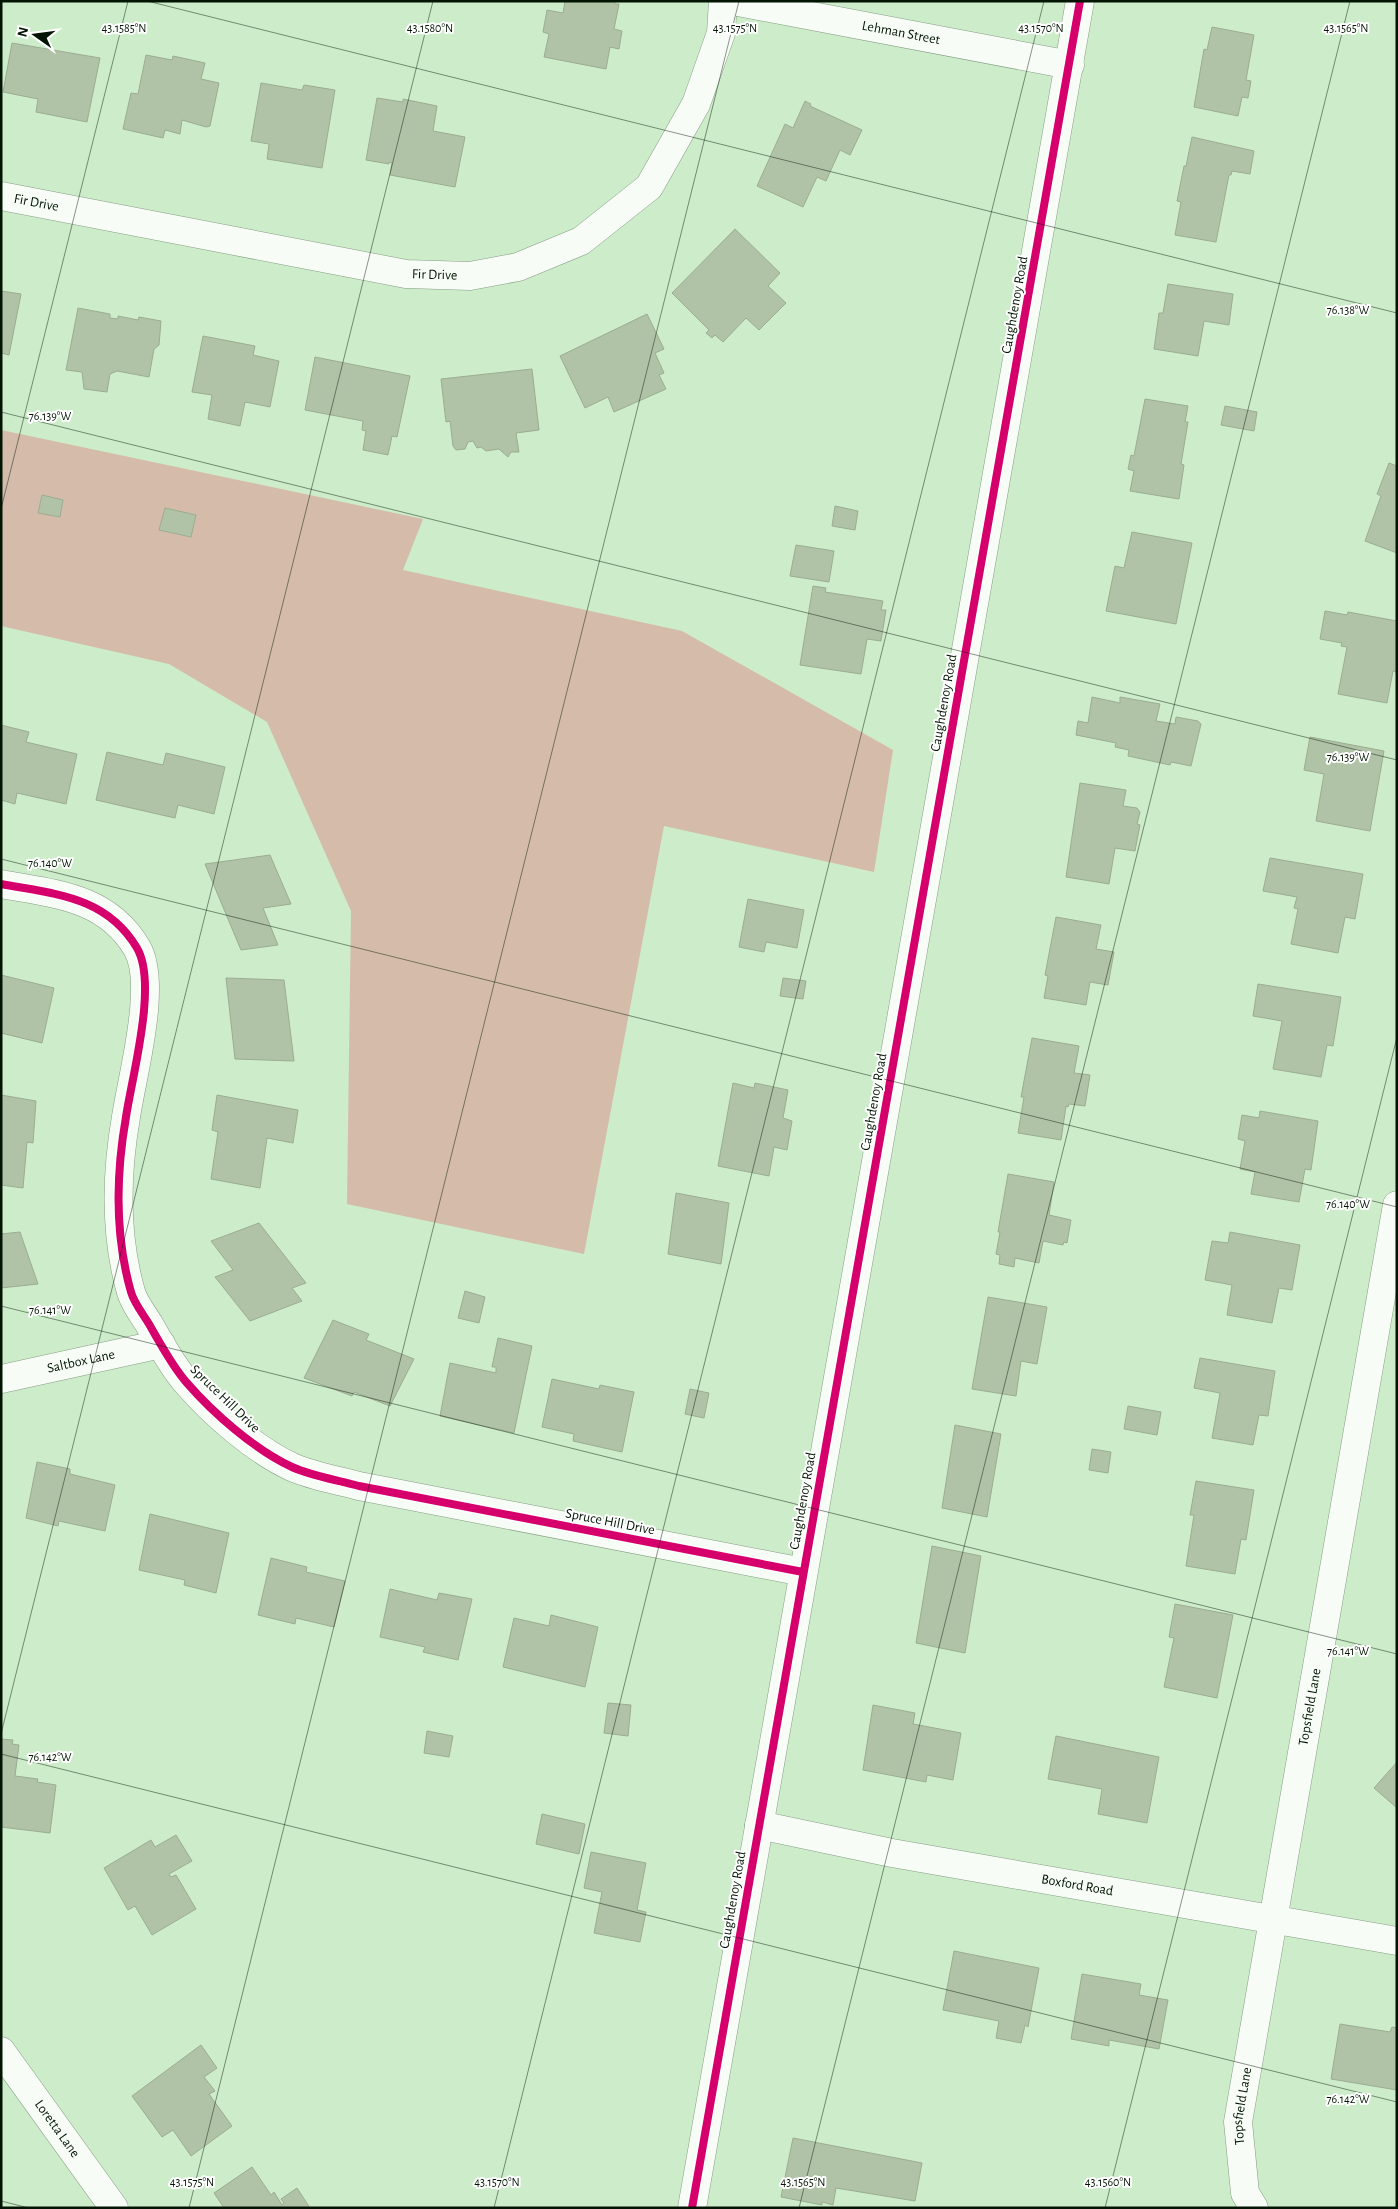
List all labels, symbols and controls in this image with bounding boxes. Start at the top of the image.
north arrow [10,10,60,60]
street label: Lehman Street [861,19,942,47]
text: 43.1585°N [101,22,147,34]
text: 43.1580°N [407,22,453,34]
text: 43.1575°N [713,22,757,34]
text: 43.1570°N [1018,22,1064,34]
text: 43.1565°N [1324,22,1368,34]
text: N [15,26,31,39]
street label: Fir Drive [13,192,60,214]
street label: Caughdenoy Road [1000,255,1030,355]
street label: Fir Drive [412,267,457,283]
text: 76.138°W [1327,304,1370,316]
text: 76.139°W [29,410,72,422]
street label: Caughdenoy Road [929,653,959,753]
text: 76.139°W [1327,751,1370,763]
text: 76.140°W [28,857,72,869]
street label: Caughdenoy Road [859,1052,889,1152]
text: 76.140°W [1326,1198,1370,1210]
text: 76.141°W [29,1304,71,1316]
street label: Saltbox Lane [46,1347,116,1376]
street label: Spruce Hill Drive [188,1362,262,1436]
street label: Caughdenoy Road [788,1451,818,1551]
street label: Spruce Hill Drive [564,1506,656,1538]
text: 76.141°W [1327,1645,1369,1657]
street label: Topsfield Lane [1296,1667,1324,1747]
text: 76.142°W [28,1751,72,1763]
street label: Caughdenoy Road [718,1850,748,1950]
street label: Boxford Road [1040,1872,1114,1898]
street label: Topsfield Lane [1231,2066,1254,2146]
text: 76.142°W [1326,2093,1370,2105]
street label: Loretta Lane [32,2098,82,2160]
text: 43.1575°N [170,2176,214,2188]
text: 43.1570°N [474,2176,520,2188]
text: 43.1565°N [781,2176,825,2188]
text: 43.1560°N [1085,2176,1131,2188]

